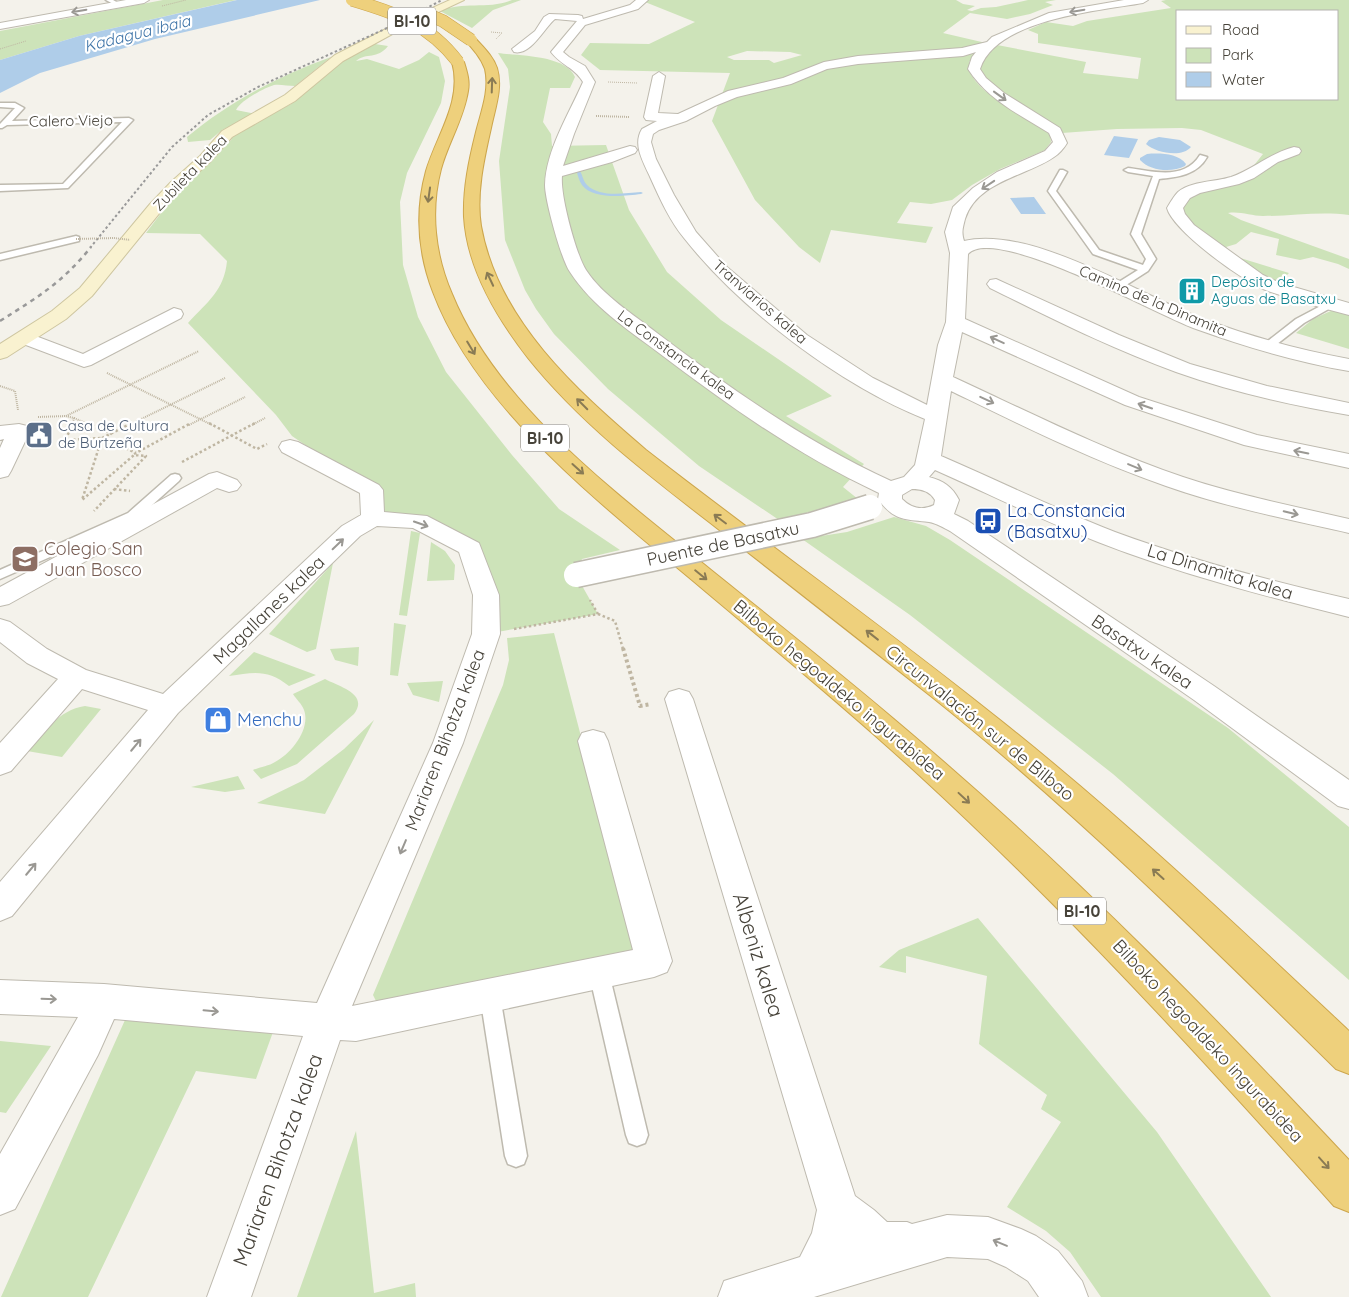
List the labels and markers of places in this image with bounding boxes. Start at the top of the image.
place label: Depósito de Aguas de Basatxu [1211,272,1336,308]
building icon: Depósito de Aguas de Basatxu [1177,276,1207,306]
place label: Casa de Cultura de Burtzeña [58,416,169,452]
public building icon: Casa de Cultura de Burtzeña [24,420,54,450]
place label: La Constancia (Basatxu) [1007,499,1125,543]
bus stop icon: La Constancia (Basatxu) [973,506,1003,536]
place label: Colegio San Juan Bosco [44,537,143,581]
school or university icon: Colegio San Juan Bosco [10,544,40,574]
shop icon: Menchu [203,705,233,735]
place label: Menchu [237,708,302,731]

